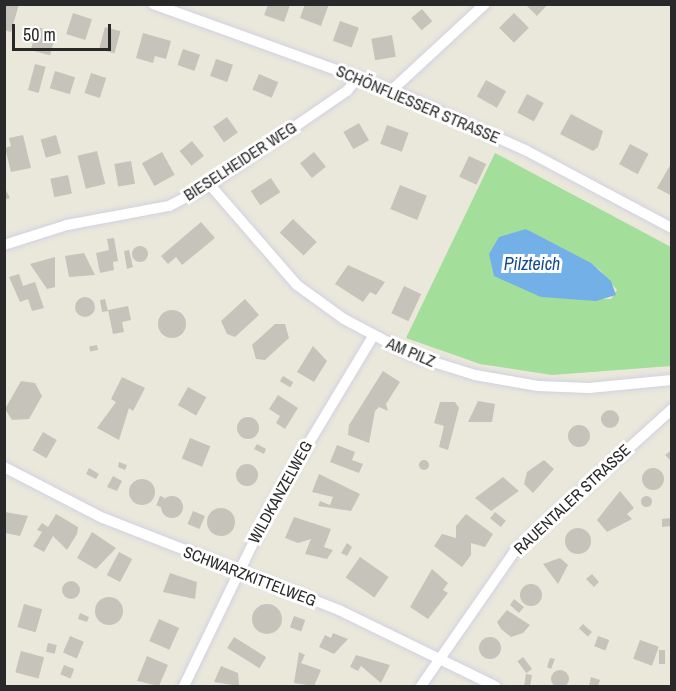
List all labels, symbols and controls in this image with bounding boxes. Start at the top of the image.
scale bar [15,12,114,50]
text: 50 m [23,22,56,47]
street label: SCHÖNFLIESSER STRASSE [333,61,503,147]
street label: BIESELHEIDER WEG [180,117,300,205]
water label: Pilzteich [504,253,560,275]
street label: AM PILZ [384,333,438,371]
street label: WILDKANZELWEG [244,437,316,547]
street label: RAUENTALER STRASSE [510,440,634,558]
street label: SCHWARZKITTELWEG [181,542,319,610]

